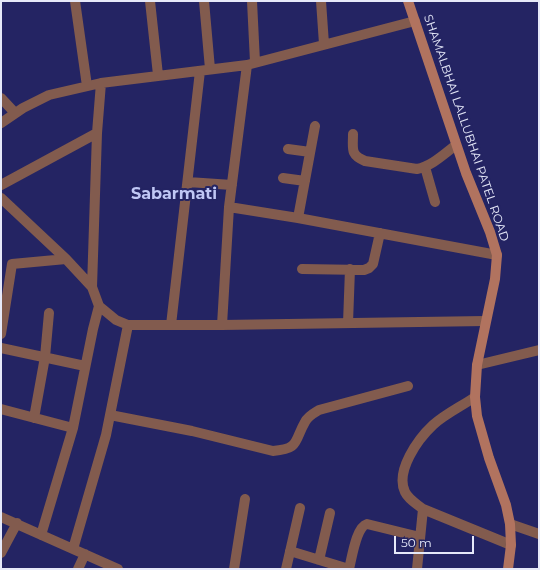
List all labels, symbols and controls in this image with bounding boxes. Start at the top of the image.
street label: SHAMALBHAI LALLUBHAI PATEL ROAD [420,13,512,243]
district label: Sabarmati [131,184,217,204]
scale bar [396,528,476,554]
text: 50 m [401,535,432,550]

